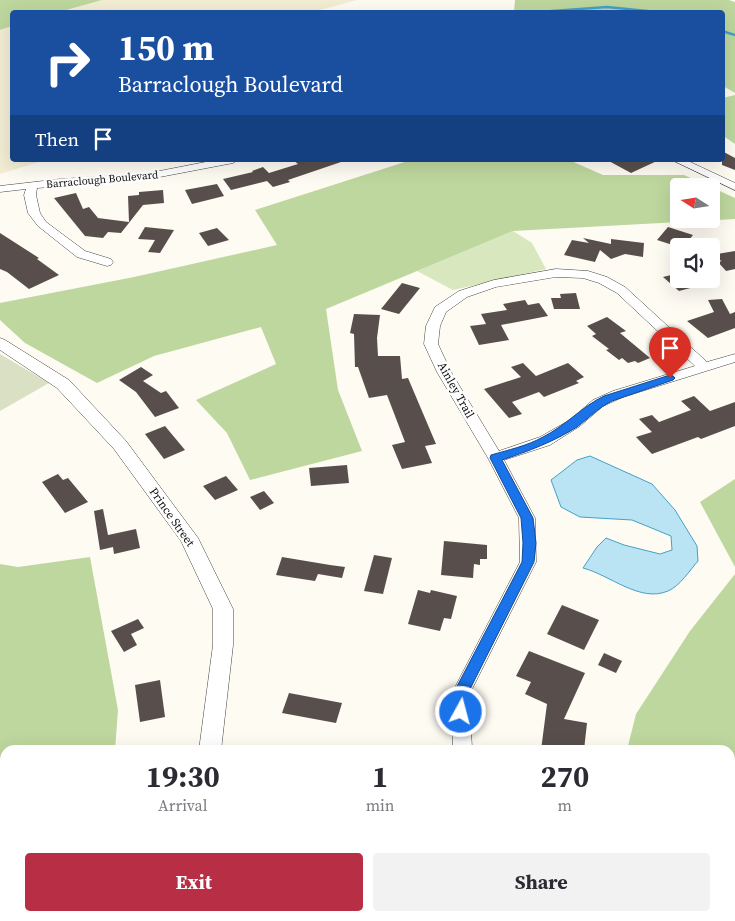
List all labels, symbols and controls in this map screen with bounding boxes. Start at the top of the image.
text: 150 m [118,24,214,72]
icon: right [35,30,100,95]
text: Barraclough Boulevard [118,69,343,99]
icon: arrive [89,125,117,153]
text: Then [35,126,79,152]
street label: Barraclough Boulevard [45,167,159,192]
north arrow [670,178,720,228]
map controls [670,178,720,288]
button: sound [670,238,720,288]
pin [649,327,691,378]
icon: arrive [656,334,684,362]
street label: Ainley Trail [434,359,478,421]
street label: Prince Street [146,484,198,550]
position arrow [434,685,486,737]
text: 19:30 [146,756,220,797]
text: 1 [372,756,388,797]
text: 270 [540,756,589,797]
text: Arrival [158,794,208,816]
text: min [366,794,395,816]
text: m [558,794,572,816]
button: Exit [25,853,363,911]
button: Share [373,853,710,911]

